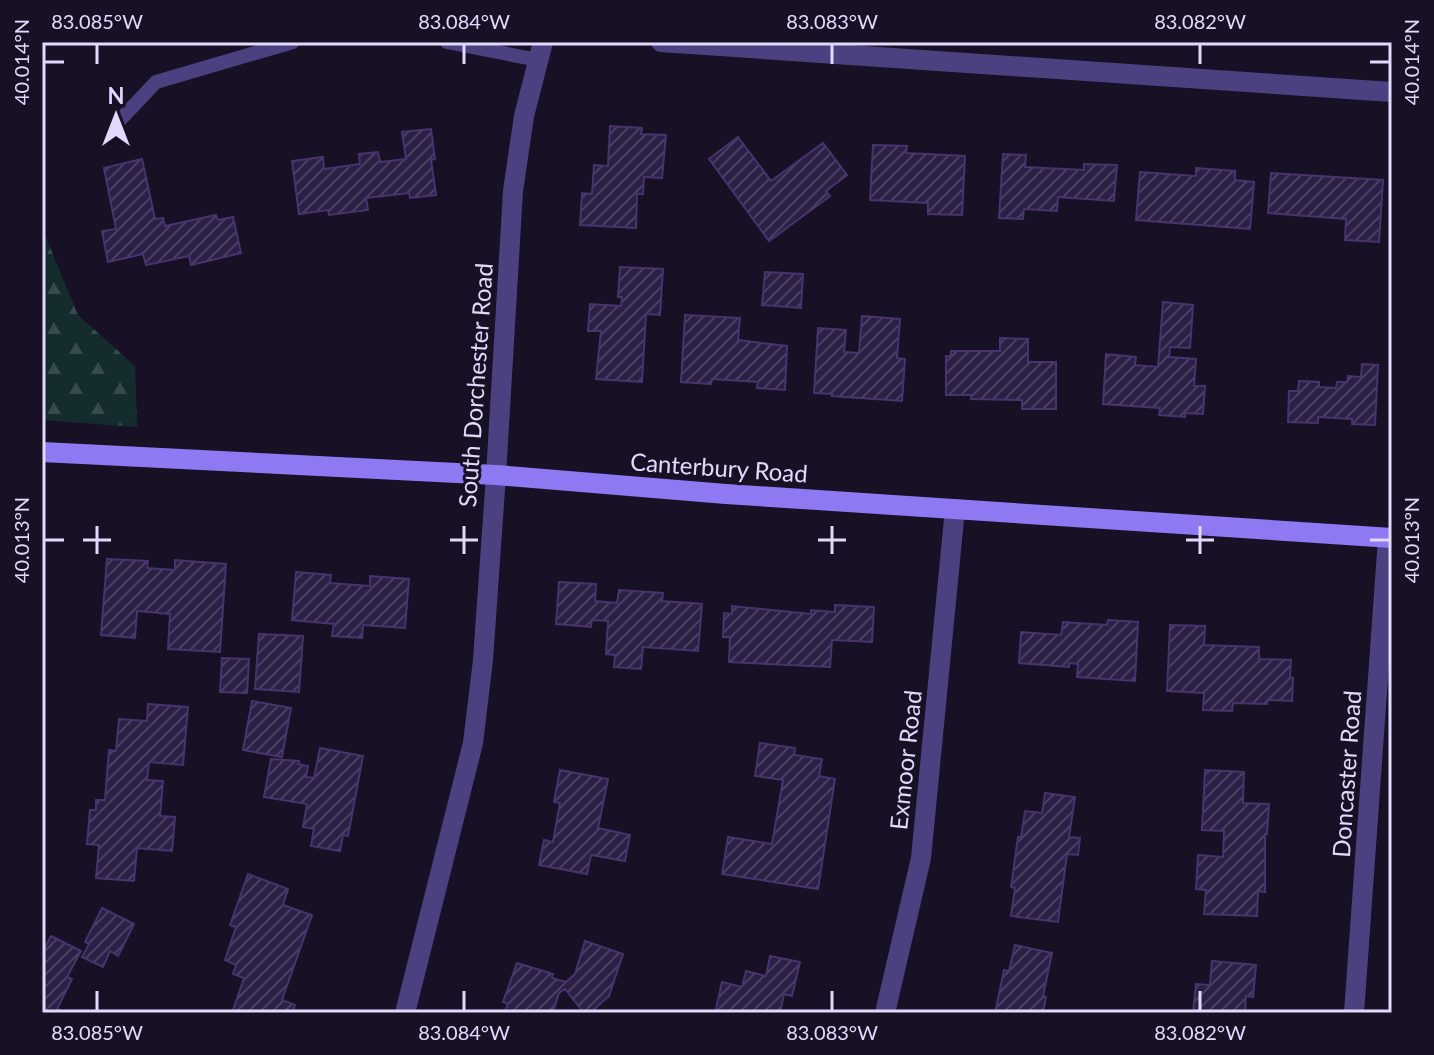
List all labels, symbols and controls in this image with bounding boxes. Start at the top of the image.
text: 83.085°W [51,9,143,33]
text: 83.084°W [418,9,510,33]
text: 83.083°W [786,9,878,33]
text: 83.082°W [1154,9,1246,33]
text: 40.014°N [9,19,33,105]
text: 40.014°N [1399,19,1423,105]
north arrow [76,76,156,156]
text: N [108,82,124,109]
street label: South Dorchester Road [452,262,498,508]
street label: Canterbury Road [629,446,809,488]
text: 40.013°N [9,497,33,583]
text: 40.013°N [1399,497,1423,583]
street label: Exmoor Road [883,689,927,831]
street label: Doncaster Road [1326,689,1366,859]
text: 83.085°W [51,1020,143,1044]
text: 83.084°W [418,1020,510,1044]
text: 83.083°W [786,1020,878,1044]
text: 83.082°W [1154,1020,1246,1044]

